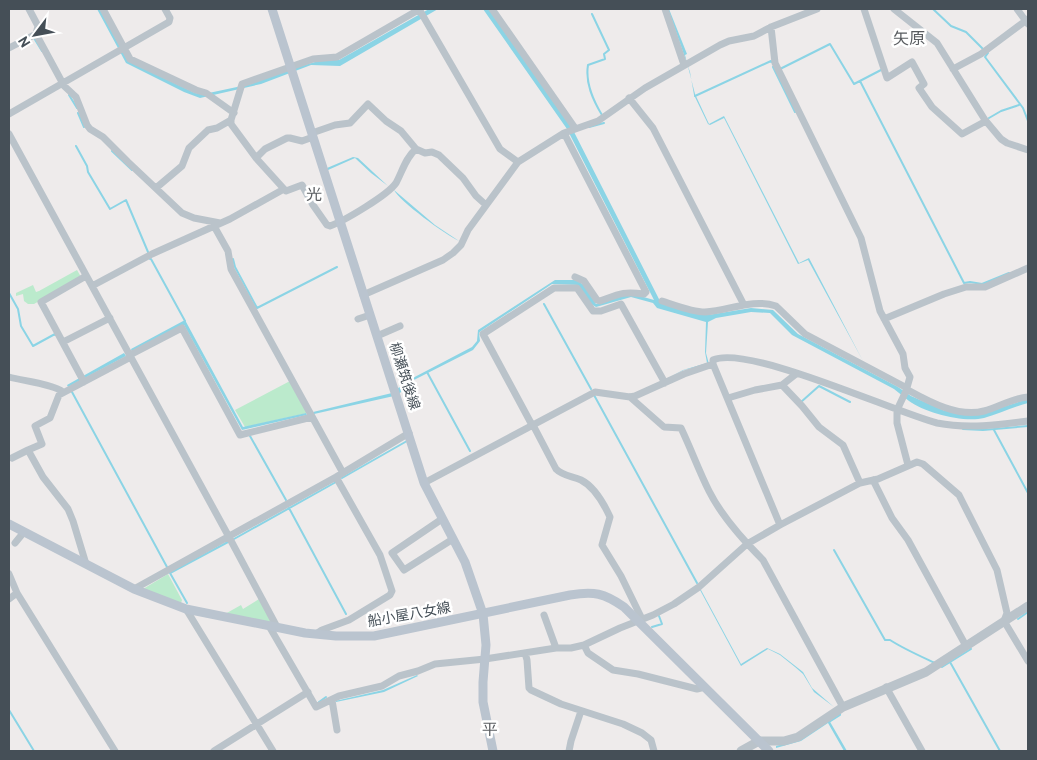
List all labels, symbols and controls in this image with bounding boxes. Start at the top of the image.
north arrow [10,10,60,60]
district label: 矢原 [893,30,925,50]
text: N [15,32,35,50]
district label: 光 [306,186,322,206]
street label: 柳瀬筑後線 [385,340,423,412]
street label: 船小屋八女線 [366,600,452,631]
district label: 平 [482,721,498,741]

